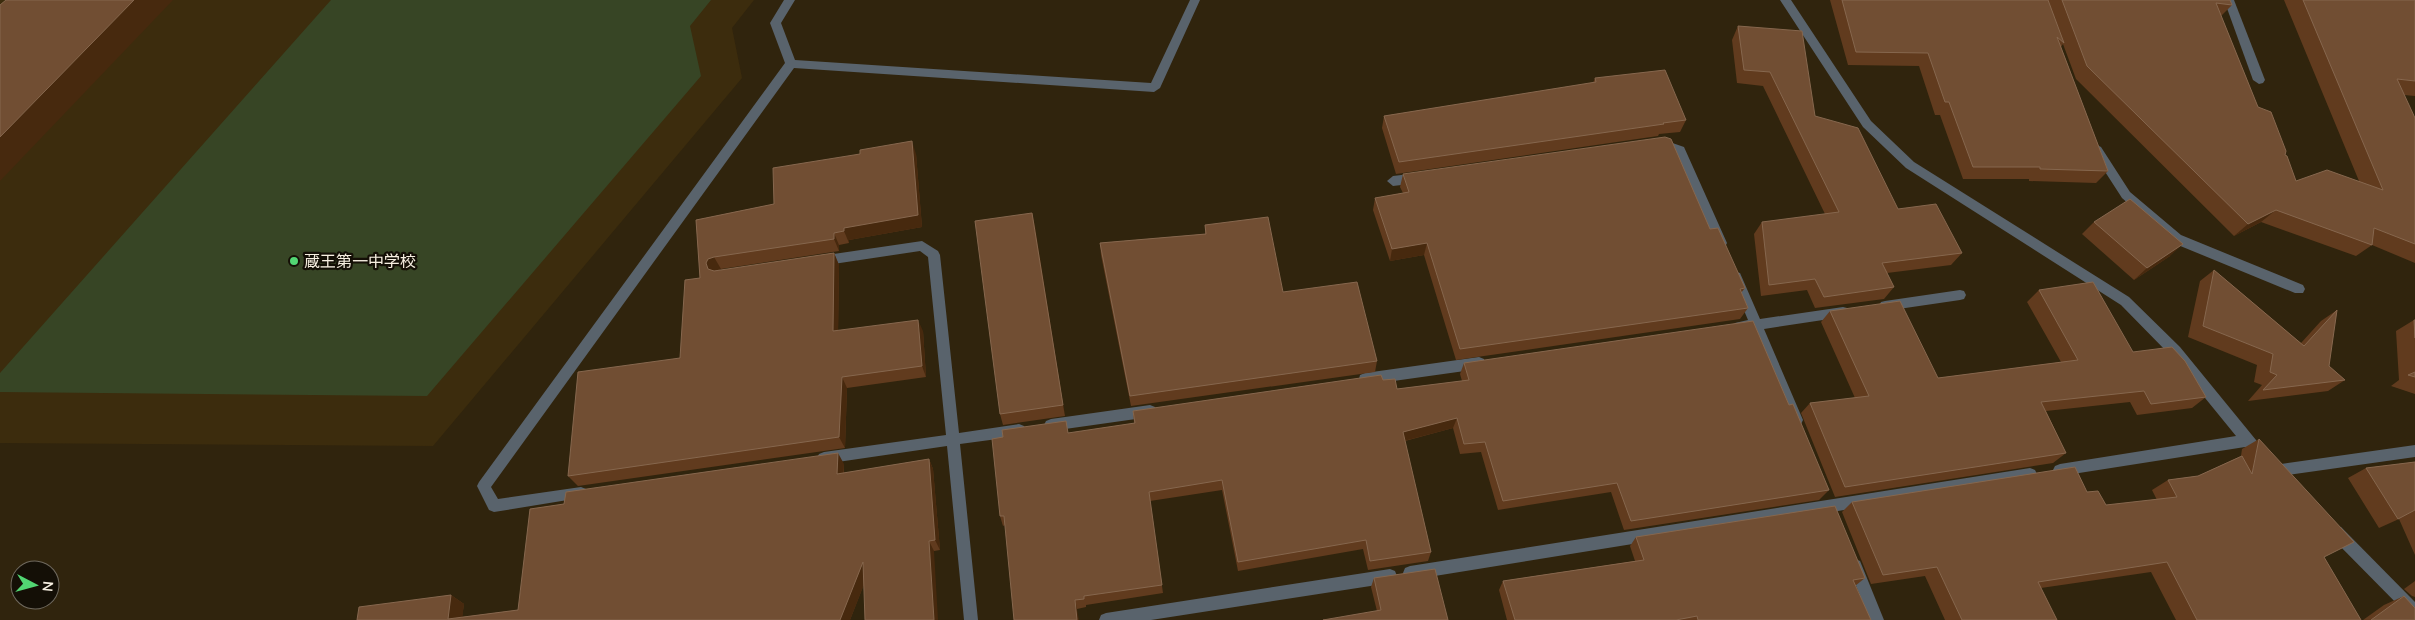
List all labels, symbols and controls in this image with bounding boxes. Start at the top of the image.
place label: 蔵王第一中学校 [304,251,416,273]
marker: 蔵王第一中学校 [288,255,300,267]
north arrow [10,560,60,610]
text: N [37,580,57,593]

